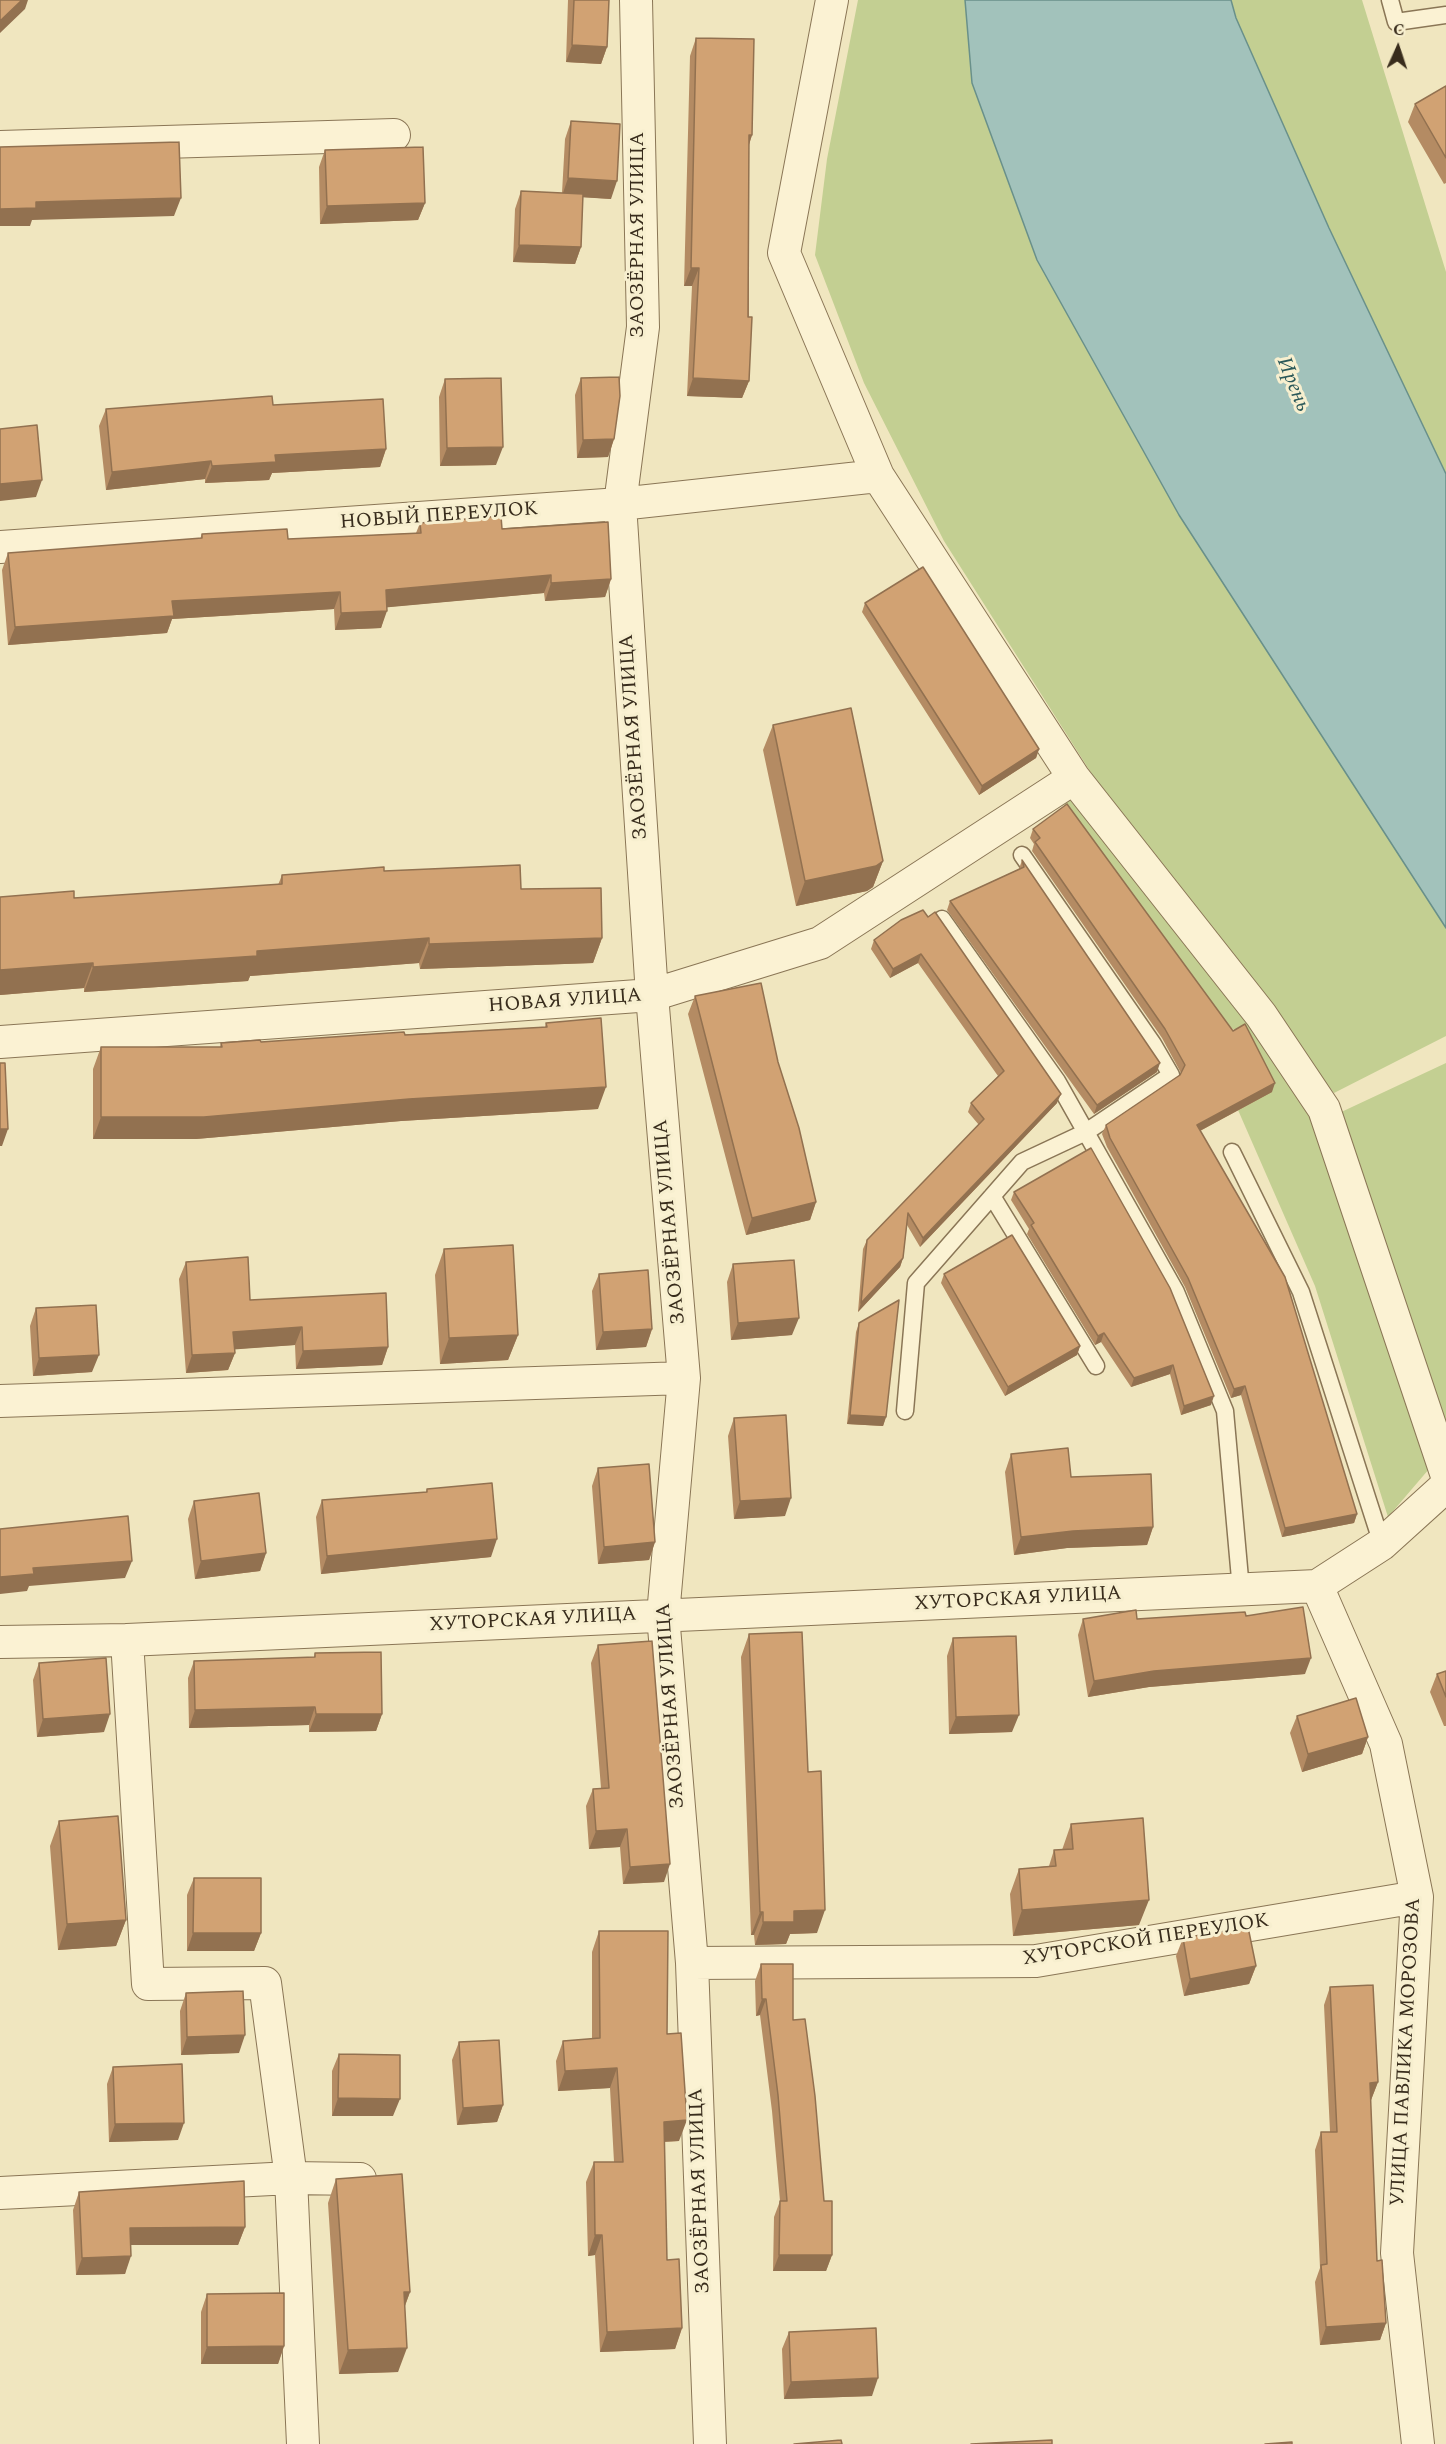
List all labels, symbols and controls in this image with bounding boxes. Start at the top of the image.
north arrow [1368,18,1428,78]
text: С [1393,18,1405,42]
street label: ЗАОЗЁРНАЯ УЛИЦА [627,132,651,338]
water label: Ирень [1270,354,1314,416]
street label: НОВЫЙ ПЕРЕУЛОК [339,498,539,536]
street label: ЗАОЗЁРНАЯ УЛИЦА [616,633,654,841]
street label: НОВАЯ УЛИЦА [487,985,643,1019]
street label: ЗАОЗЁРНАЯ УЛИЦА [650,1118,692,1326]
street label: ХУТОРСКАЯ УЛИЦА [914,1583,1122,1617]
street label: ЗАОЗЁРНАЯ УЛИЦА [653,1602,691,1810]
street label: ХУТОРСКАЯ УЛИЦА [429,1604,637,1638]
street label: УЛИЦА ПАВЛИКА МОРОЗОВА [1387,1897,1427,2207]
street label: ХУТОРСКОЙ ПЕРЕУЛОК [1021,1910,1271,1972]
street label: ЗАОЗЁРНАЯ УЛИЦА [685,2087,717,2295]

